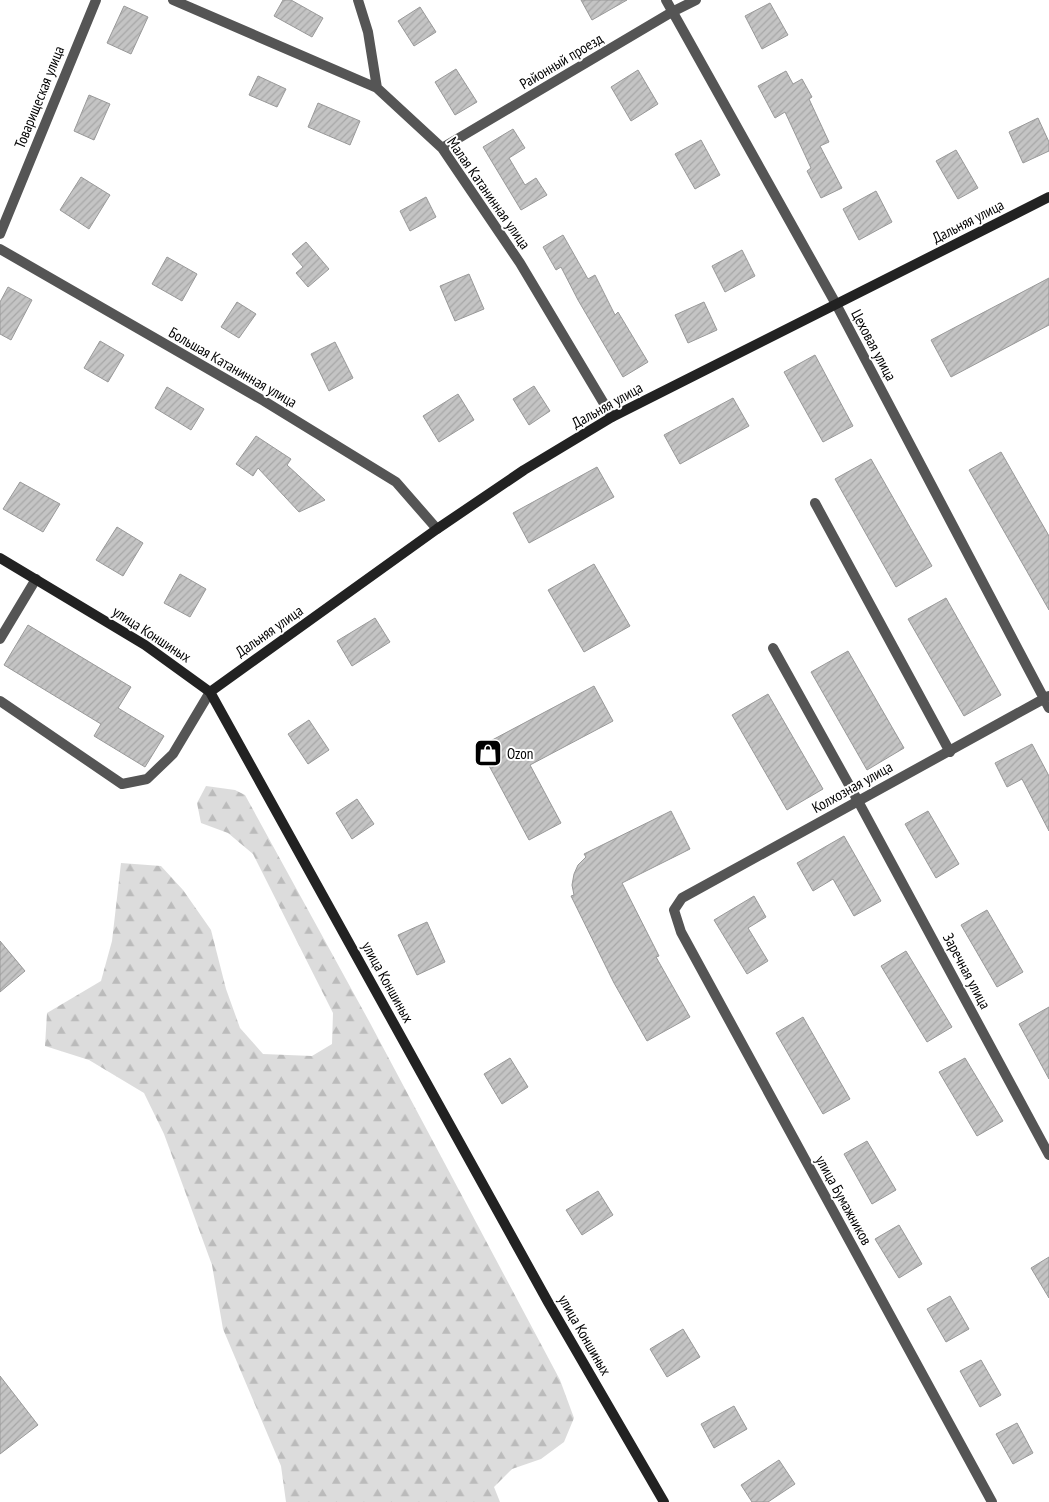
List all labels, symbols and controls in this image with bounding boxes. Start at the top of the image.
street label: Районный проезд [516,28,606,93]
street label: Товарищеская улица [10,43,68,151]
street label: Малая Катанинная улица [443,133,535,253]
street label: Дальняя улица [929,195,1007,247]
street label: Цеховая улица [847,306,901,384]
street label: Большая Катанинная улица [166,323,300,411]
street label: Дальняя улица [568,378,646,432]
street label: Дальняя улица [232,601,306,661]
street label: улица Коншиных [109,602,195,666]
shop icon: Ozon [473,738,503,768]
place label: Ozon [507,744,533,763]
street label: Колхозная улица [808,757,896,817]
street label: Заречная улица [939,930,995,1012]
street label: улица Коншиных [358,938,418,1026]
street label: улица Бумажников [812,1152,876,1248]
street label: улица Коншиных [554,1291,616,1379]

